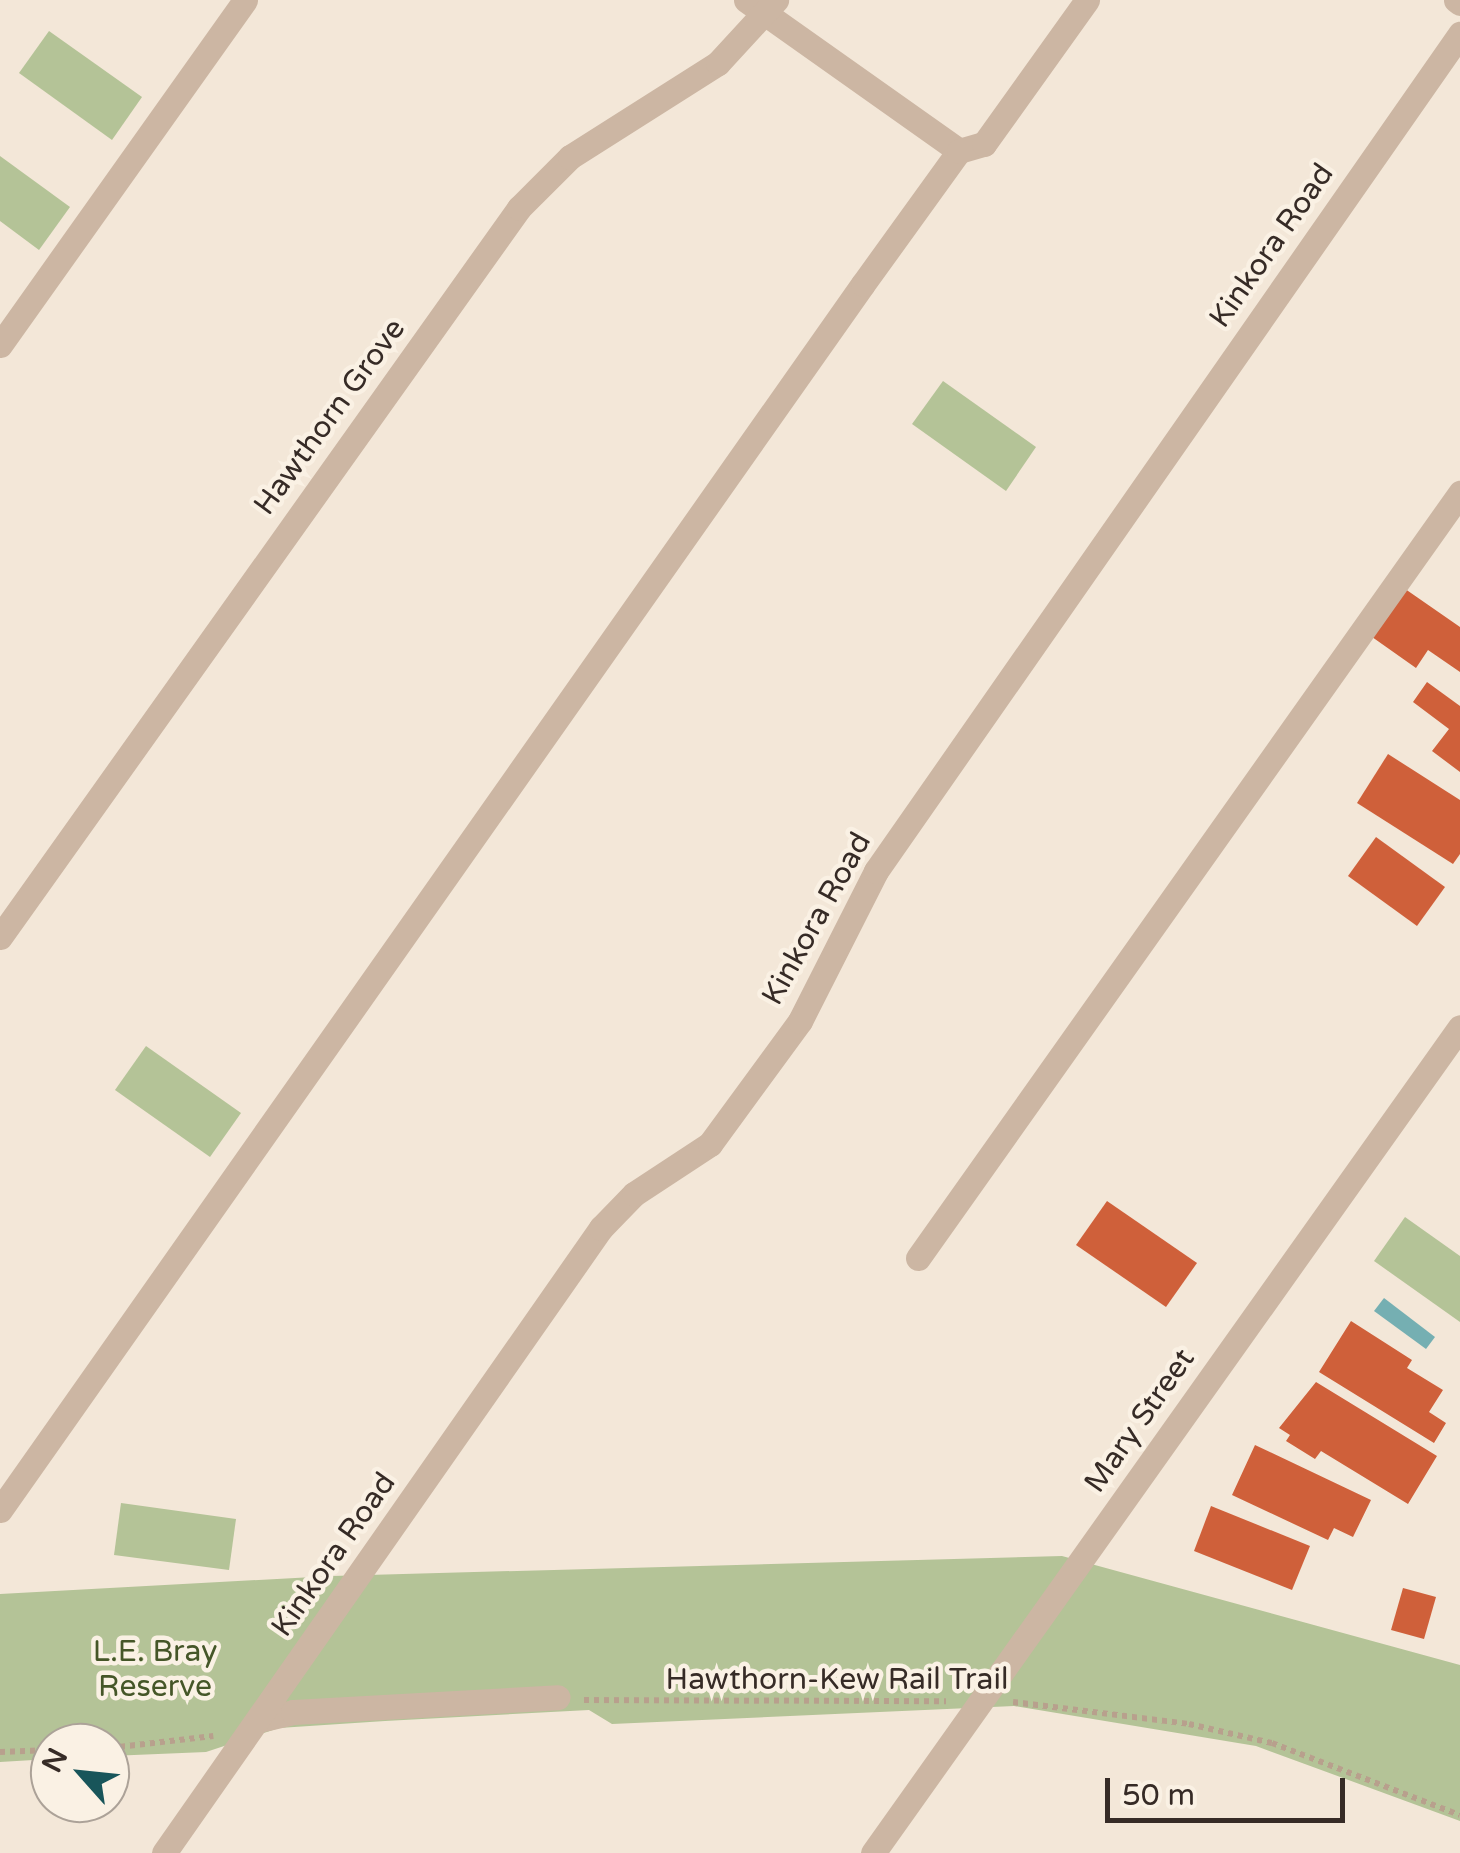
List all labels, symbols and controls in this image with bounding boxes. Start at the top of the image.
street label: Kinkora Road [1202,157,1342,335]
street label: Hawthorn Grove [247,312,413,522]
street label: Kinkora Road [755,826,879,1012]
street label: Mary Street [1077,1342,1203,1500]
street label: Kinkora Road [264,1466,404,1644]
park label: L.E. Bray Reserve [93,1634,217,1704]
street label: Hawthorn-Kew Rail Trail [666,1662,1008,1698]
north arrow [30,1723,130,1823]
text: N [35,1743,75,1778]
scale bar [1110,1758,1350,1820]
text: 50 m [1122,1777,1195,1814]

